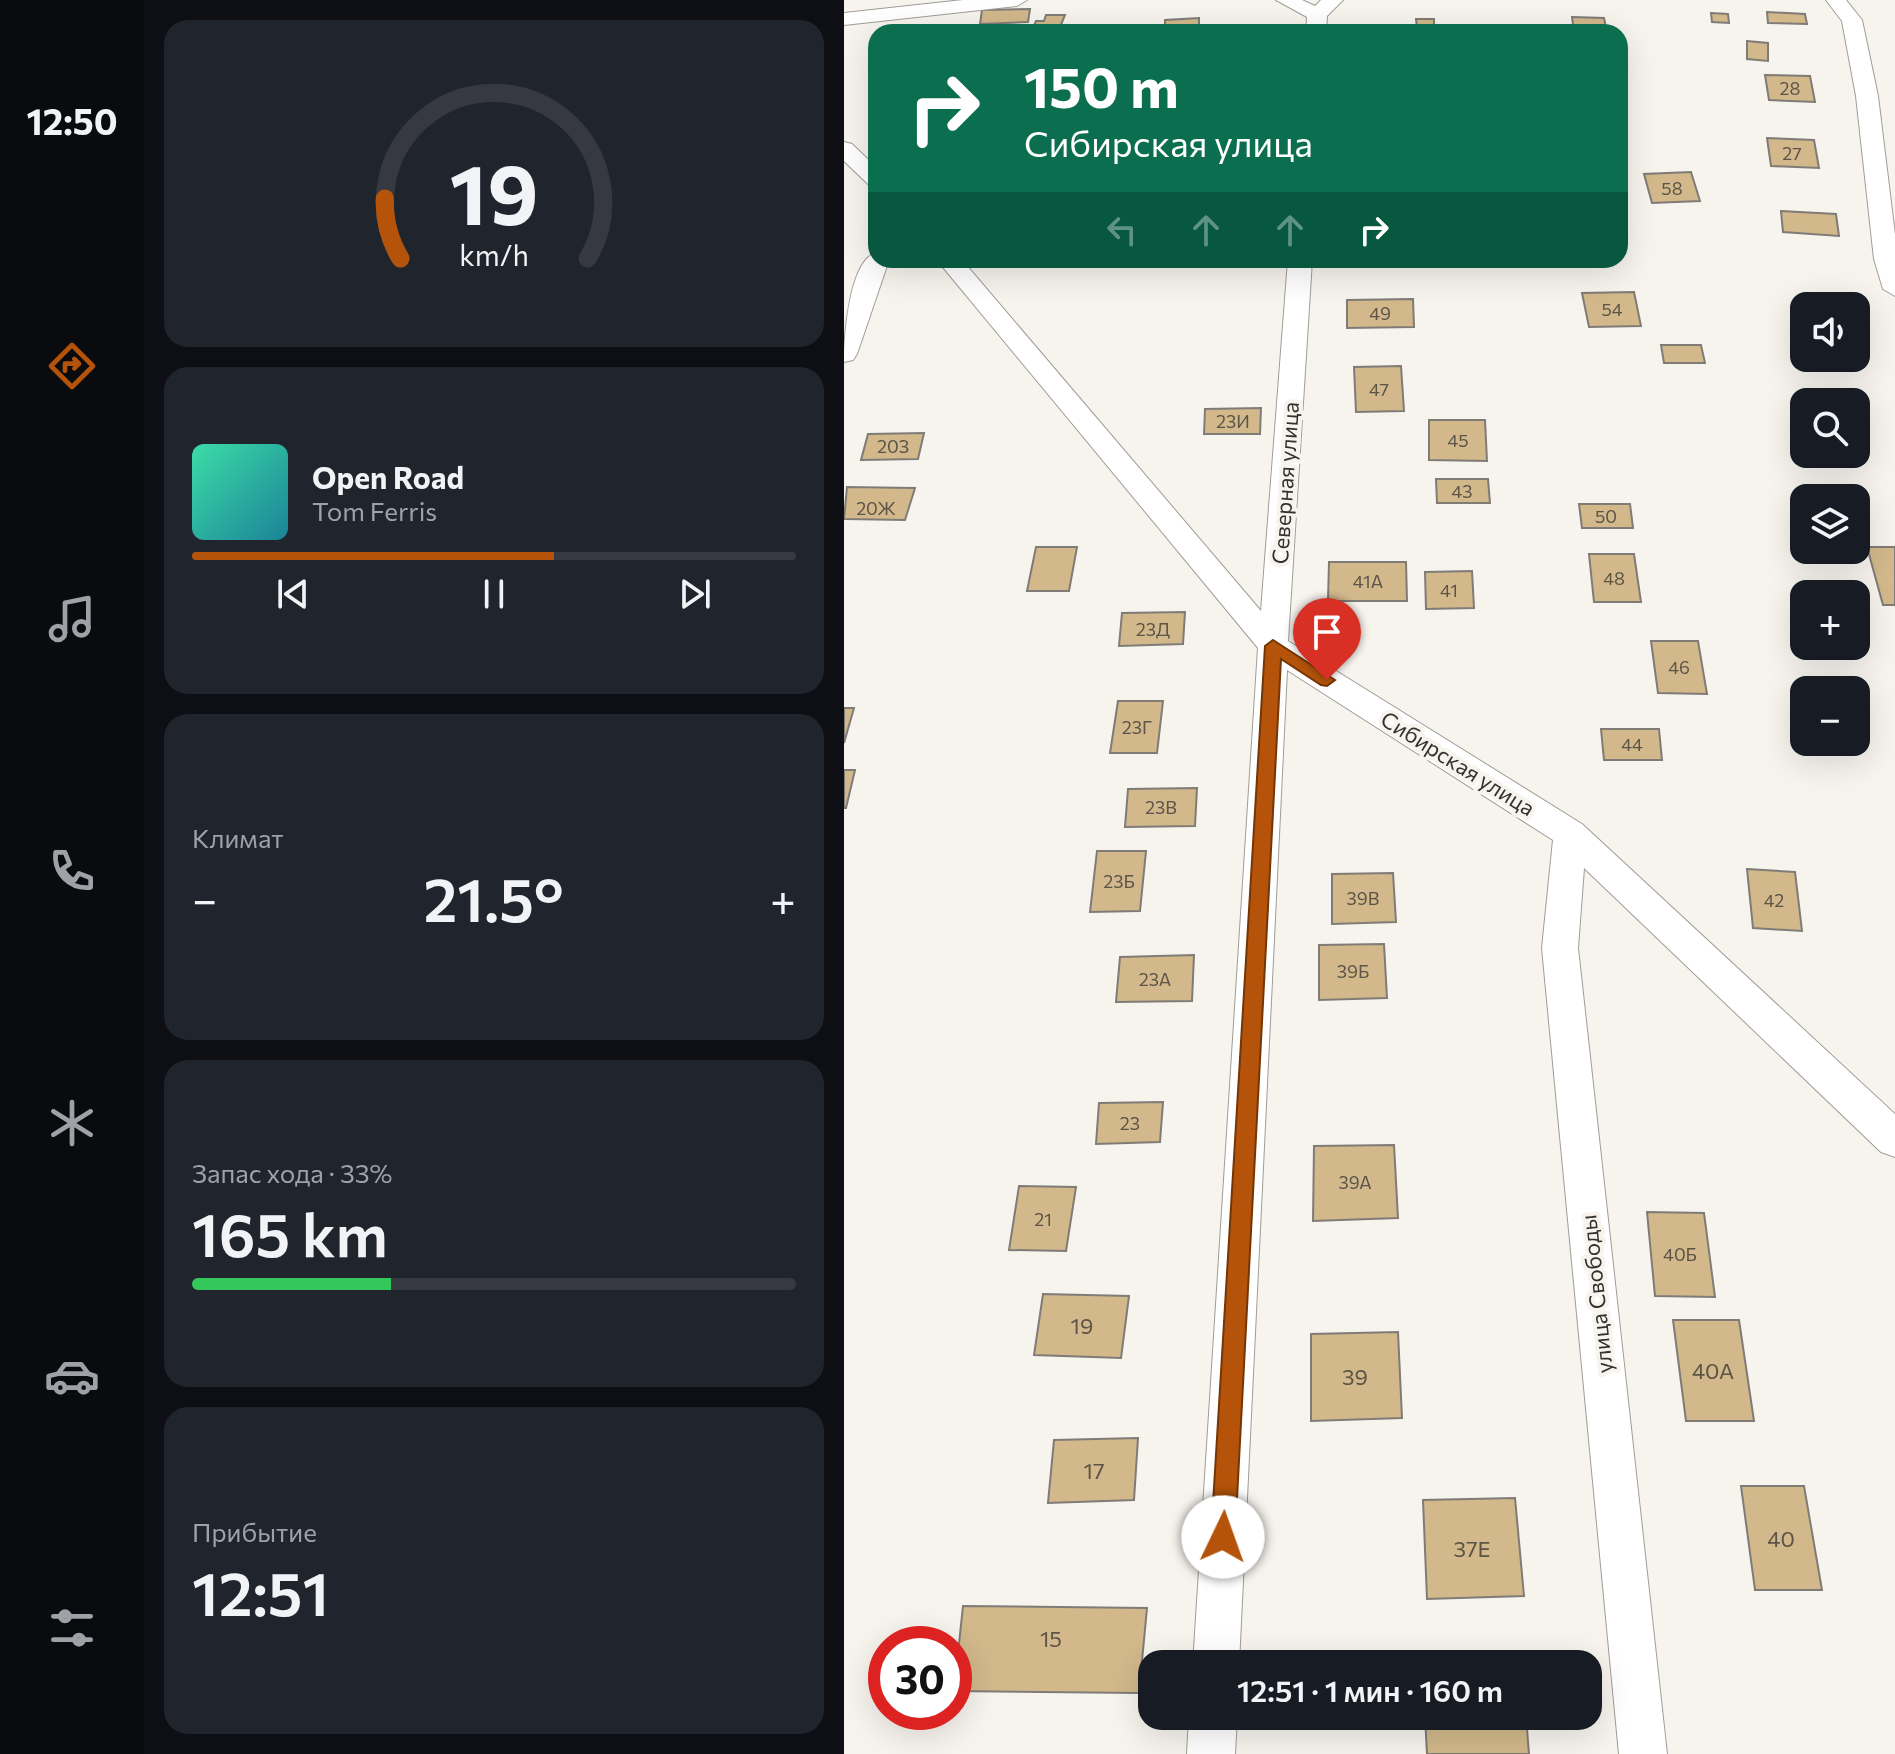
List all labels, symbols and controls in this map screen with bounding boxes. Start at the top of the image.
text: 150 m [1024,51,1179,120]
icon: right [892,56,996,160]
house number: 28 [1780,77,1801,99]
text: 12:50 [26,98,118,142]
text: Сибирская улица [1024,120,1313,164]
text: 19 [450,140,538,242]
house number: 27 [1782,142,1802,164]
house number: 58 [1661,177,1683,199]
icon: left [1100,208,1144,252]
icon: ahead [1184,208,1228,252]
icon: ahead [1268,208,1312,252]
icon: right [1352,208,1396,252]
text: km/h [459,238,529,273]
map controls [1790,292,1870,756]
button: sound [1790,292,1870,372]
house number: 54 [1601,298,1623,320]
house number: 49 [1369,302,1391,324]
icon: directions [44,338,100,394]
house number: 47 [1369,378,1389,400]
button: search [1790,388,1870,468]
street label: Северная улица [1266,401,1304,565]
house number: 23И [1216,410,1250,432]
house number: 45 [1447,429,1469,451]
house number: 20З [877,435,909,457]
text: Open Road [312,458,464,495]
house number: 43 [1451,480,1473,502]
button: layers [1790,484,1870,564]
text: Tom Ferris [312,495,437,526]
house number: 20Ж [856,497,896,519]
house number: 50 [1595,505,1617,527]
house number: 48 [1603,567,1625,589]
house number: 41А [1353,570,1383,592]
icon: previous [271,572,315,616]
icon: pause [472,572,516,616]
icon: next [673,572,717,616]
house number: 41 [1440,579,1458,601]
button: + [1790,580,1870,660]
icon: music [44,591,100,647]
pin [1293,598,1361,680]
icon: arrive [1305,610,1349,654]
house number: 23Д [1136,618,1170,640]
house number: 46 [1668,656,1690,678]
button: − [1790,676,1870,756]
street label: Сибирская улица [1376,705,1540,821]
house number: 23Г [1122,716,1152,738]
house number: 44 [1621,733,1643,755]
house number: 23В [1145,796,1177,818]
text: Климат [192,822,284,853]
icon: phone [44,843,100,899]
text: 21.5° [423,861,564,934]
house number: 23Б [1103,870,1135,892]
text: − [192,871,217,925]
text: + [770,871,796,925]
house number: 39В [1347,887,1379,909]
house number: 42 [1764,889,1784,911]
house number: 39Б [1337,960,1369,982]
house number: 23А [1139,968,1171,990]
icon: climate [44,1095,100,1151]
house number: 23 [1120,1112,1140,1134]
text: Запас хода · 33% [192,1157,392,1188]
house number: 39А [1338,1171,1372,1193]
text: 165 km [192,1196,388,1269]
house number: 21 [1034,1208,1052,1230]
street label: улица Свободы [1574,1213,1618,1375]
house number: 40Б [1663,1243,1697,1265]
house number: 19 [1071,1312,1093,1339]
icon: car [44,1348,100,1404]
house number: 40А [1692,1357,1734,1384]
house number: 39 [1342,1363,1368,1390]
house number: 17 [1083,1457,1105,1484]
position arrow [1181,1495,1265,1579]
text: Прибытие [192,1516,317,1547]
house number: 40 [1767,1525,1795,1552]
house number: 37Е [1453,1535,1491,1562]
text: 12:51 [192,1555,329,1628]
icon: filters [44,1600,100,1656]
house number: 15 [1040,1625,1062,1652]
speed limit sign: 30 [868,1626,972,1730]
text: 12:51 · 1 мин · 160 m [1237,1671,1503,1708]

